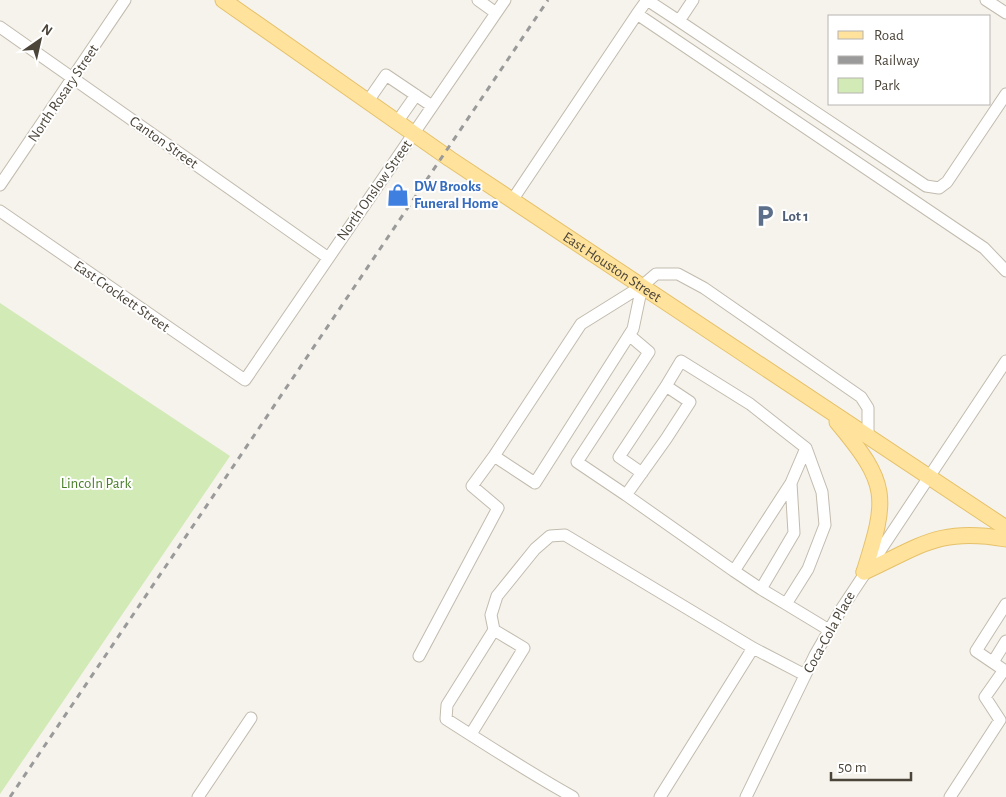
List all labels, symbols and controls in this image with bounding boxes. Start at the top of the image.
north arrow [15,15,65,65]
legend [828,15,991,105]
text: N [39,22,55,39]
text: Road [874,28,904,43]
street label: North Rosary Street [25,42,102,145]
text: Railway [874,53,920,68]
text: Park [874,78,900,93]
street label: Canton Street [127,113,201,172]
street label: North Onslow Street [334,137,415,243]
place label: DW Brooks Funeral Home [414,179,498,211]
shop icon: DW Brooks Funeral Home [385,182,411,208]
parking icon: Lot 1 [752,203,778,229]
place label: Lot 1 [782,209,809,224]
street label: East Houston Street [560,229,664,305]
street label: East Crockett Street [71,258,172,335]
park label: Lincoln Park [61,476,131,491]
street label: Coca-Cola Place [801,589,858,676]
scale bar [831,750,911,782]
text: 50 m [838,760,867,775]

